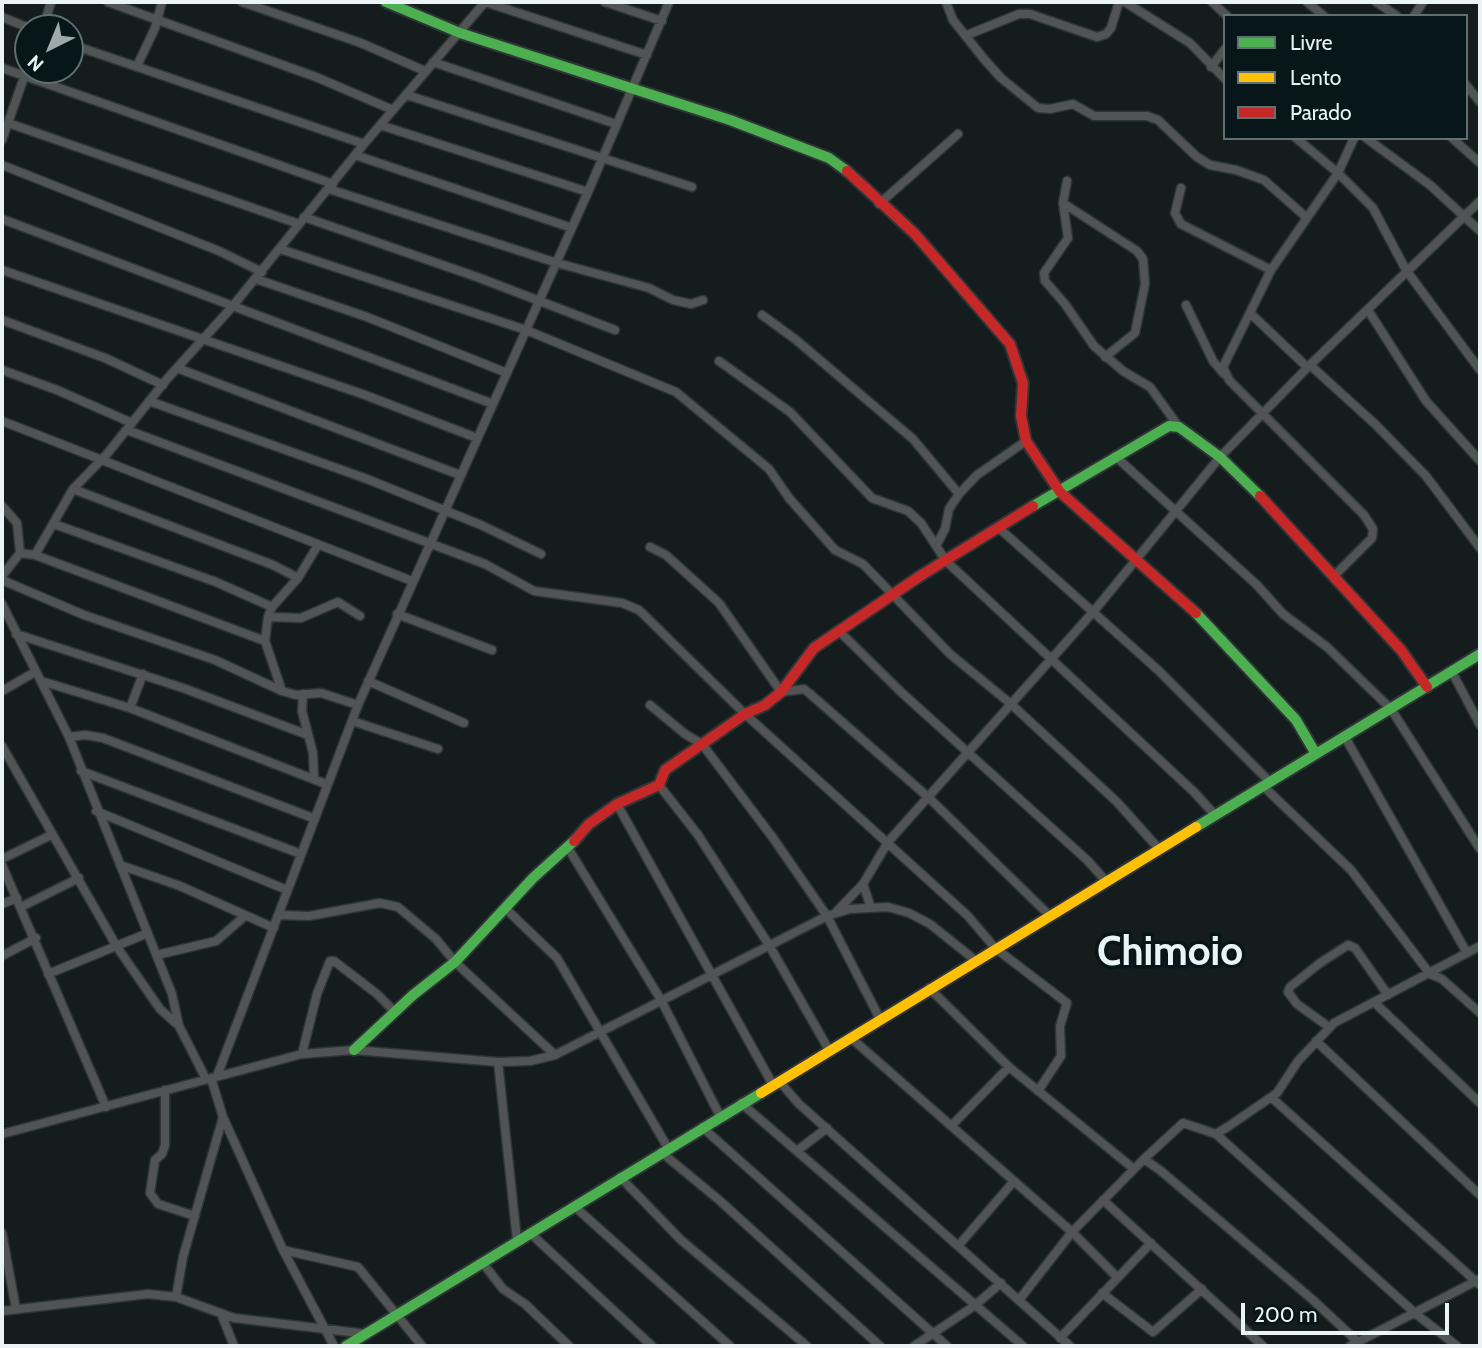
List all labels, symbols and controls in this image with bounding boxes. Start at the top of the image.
north arrow [14,14,84,84]
legend [1223,14,1468,140]
text: Livre [1290,30,1332,55]
text: N [23,50,48,76]
text: Lento [1290,65,1341,90]
text: Parado [1290,100,1352,125]
district label: Chimoio [1097,929,1243,977]
scale bar [1244,1288,1452,1332]
text: 200 m [1254,1302,1317,1327]

